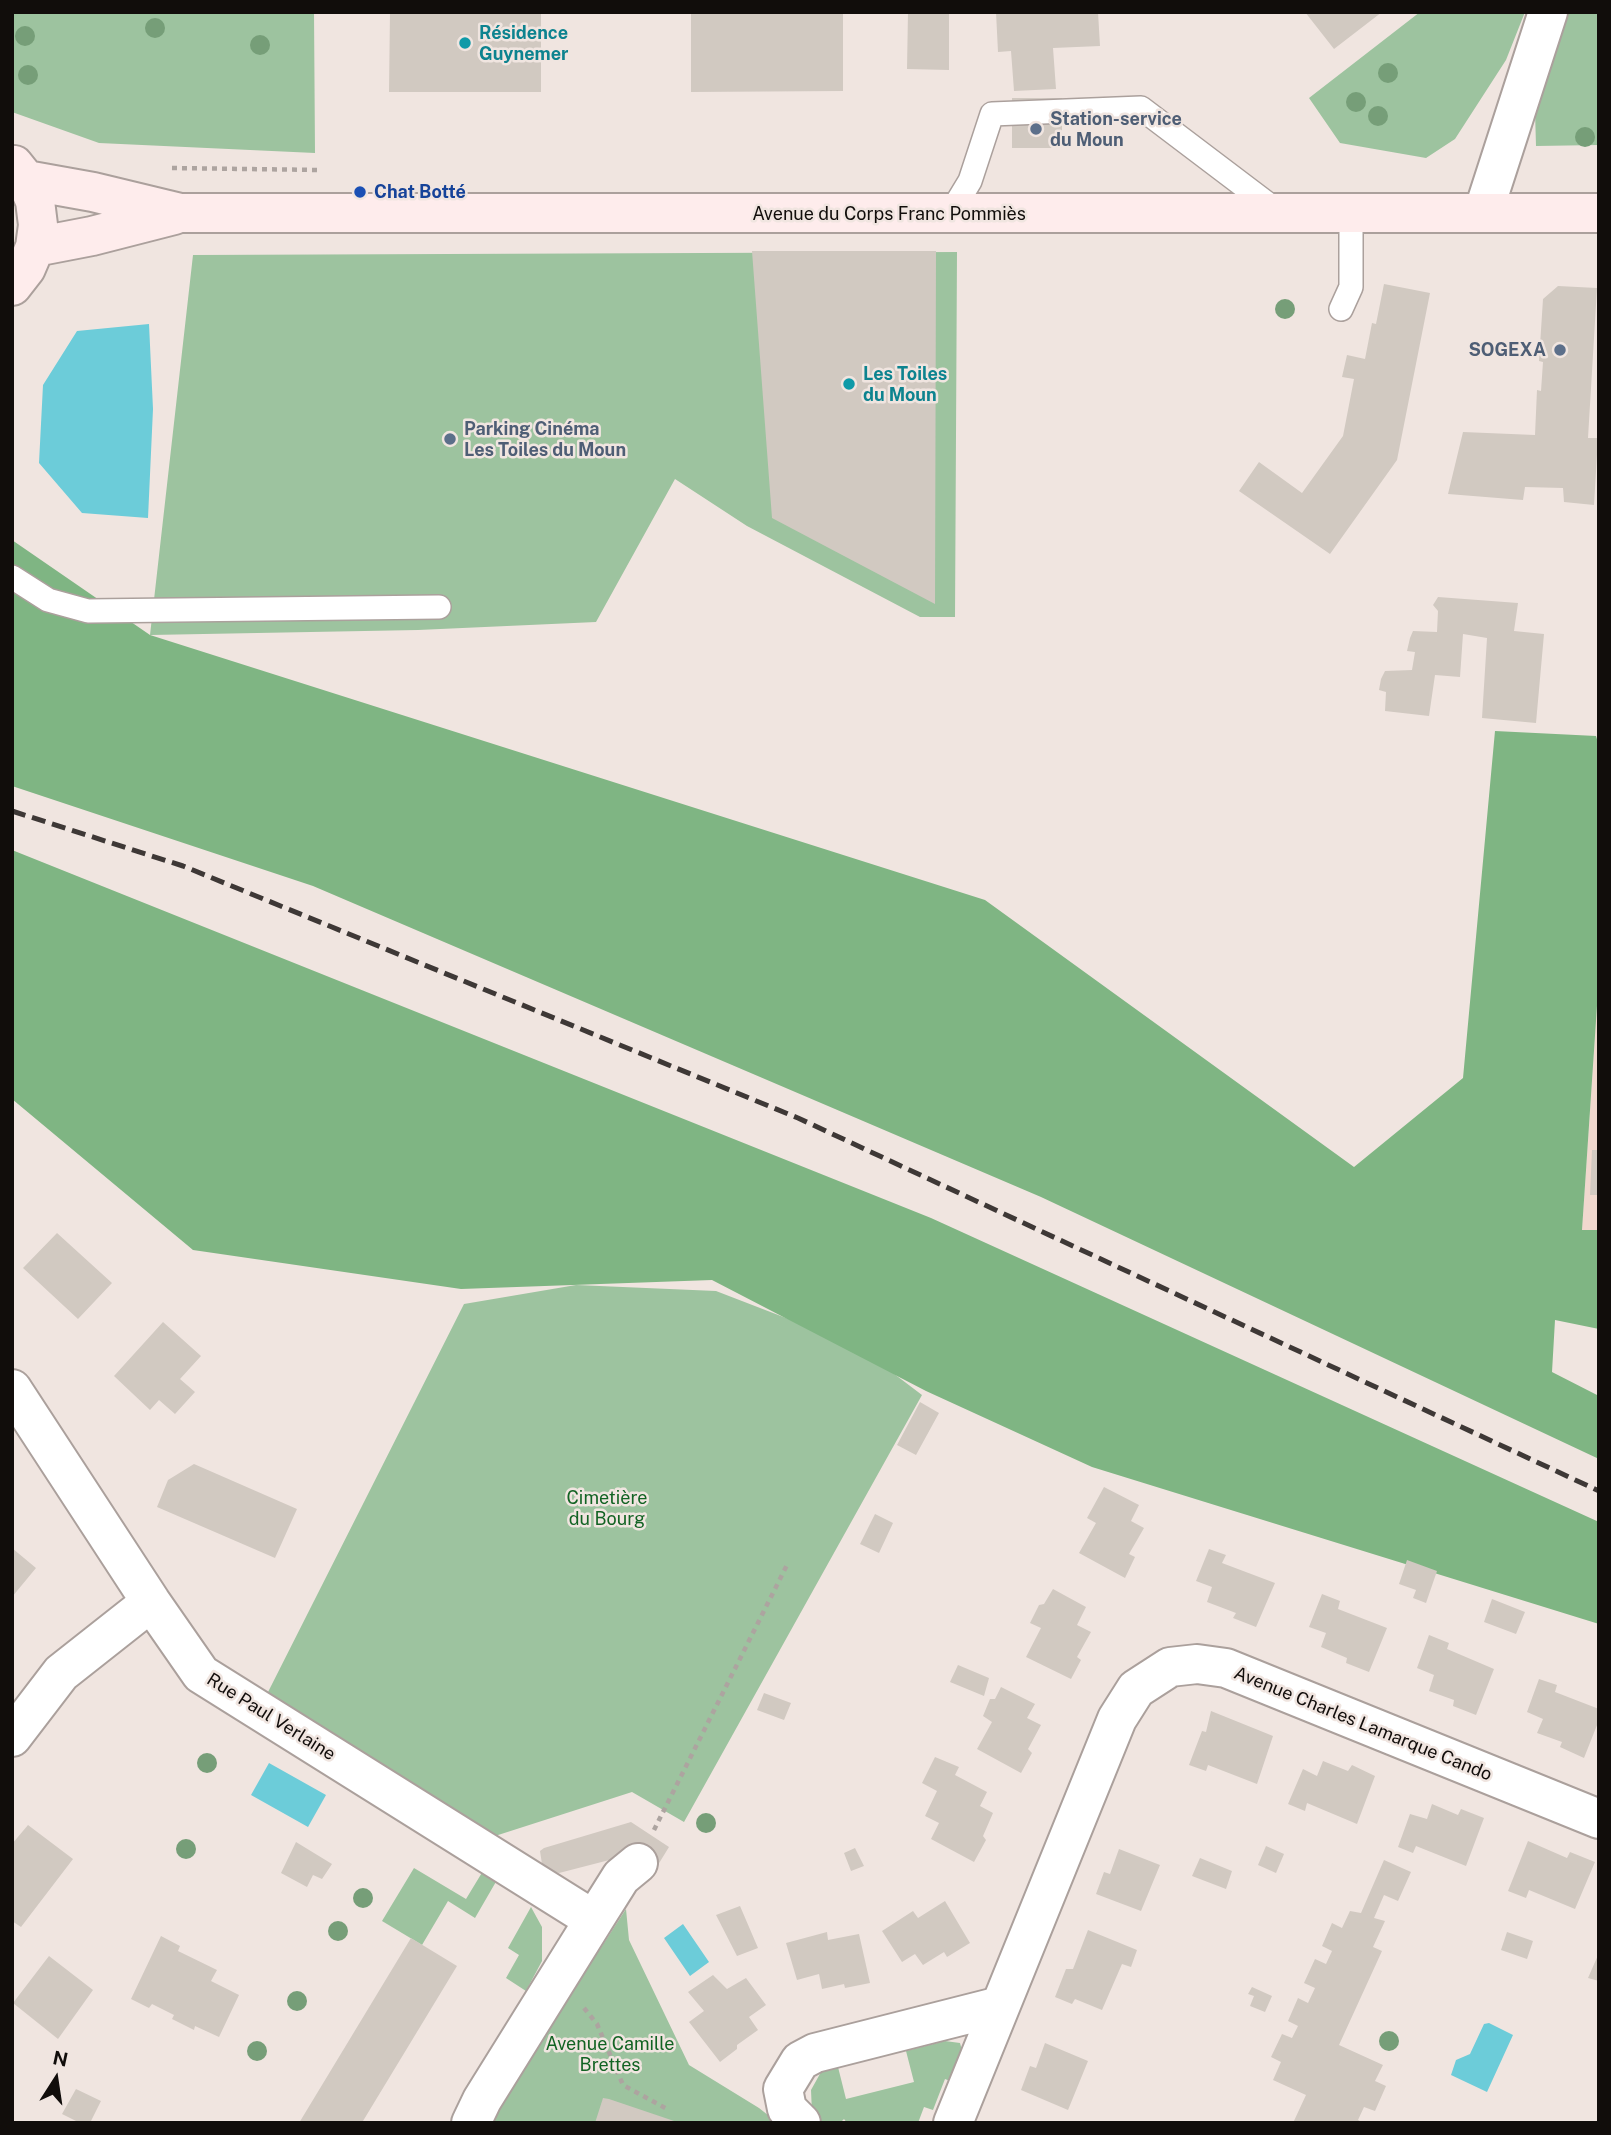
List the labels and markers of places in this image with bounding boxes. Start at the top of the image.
place label: Résidence Guynemer [479,22,568,64]
marker: Résidence Guynemer [457,35,473,51]
place label: Station-service du Moun [1050,108,1182,150]
marker: Station-service du Moun [1028,121,1044,137]
place label: Chat Botté [374,181,466,203]
marker: Chat Botté [352,184,368,200]
place label: SOGEXA [1468,339,1546,361]
marker: SOGEXA [1552,342,1568,358]
place label: Les Toiles du Moun [863,363,947,406]
marker: Les Toiles du Moun [841,376,857,392]
place label: Parking Cinéma Les Toiles du Moun [464,418,626,460]
marker: Parking Cinéma Les Toiles du Moun [442,431,458,447]

